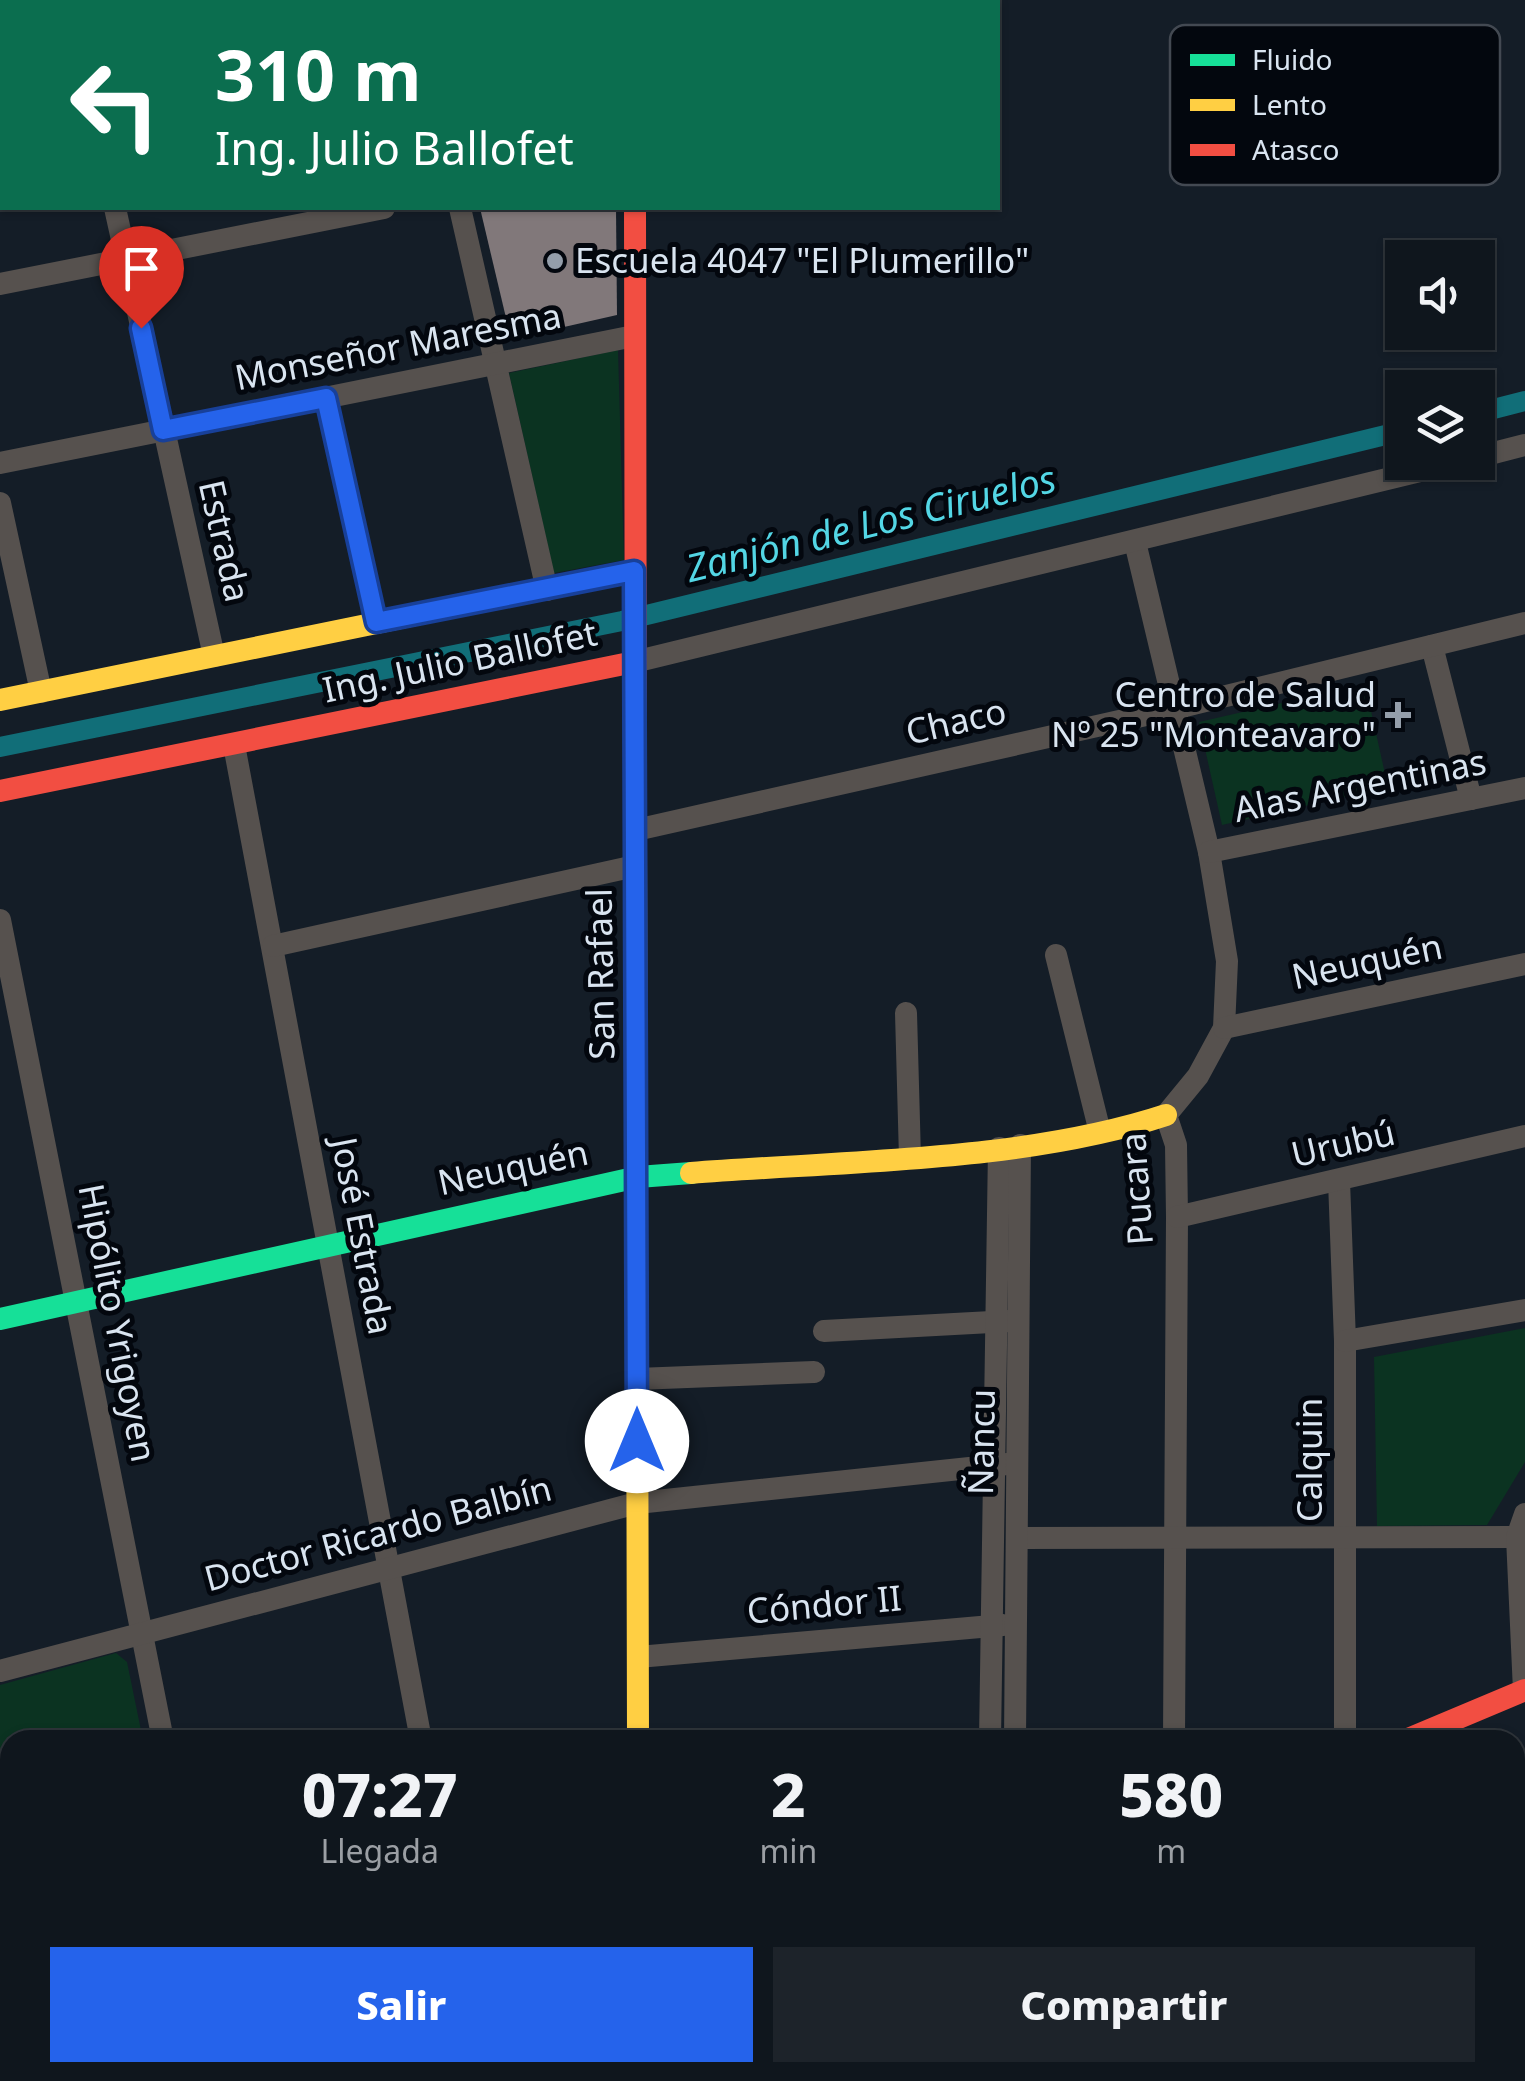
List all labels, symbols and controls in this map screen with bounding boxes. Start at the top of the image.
legend [1170,25,1500,185]
text: 310 m [215,26,422,122]
icon: left [50,40,180,170]
text: Fluido [1252,40,1332,78]
text: Lento [1252,85,1327,123]
text: Ing. Julio Ballofet [215,117,574,178]
text: Atasco [1252,130,1340,168]
pin [99,226,184,329]
place label: Escuela 4047 "El Plumerillo" [575,236,1029,283]
map controls [1385,240,1495,480]
button: sound [1385,240,1495,350]
icon: arrive [114,241,169,296]
marker: Escuela 4047 "El Plumerillo" [544,250,566,272]
street label: Monseñor Maresma [231,291,565,400]
button: layers [1385,370,1495,480]
water label: Zanjón de Los Ciruelos [679,451,1061,593]
street label: Estrada [189,475,262,606]
street label: Ing. Julio Ballofet [318,609,601,713]
place label: Centro de Salud Nº 25 "Monteavaro" [1051,670,1376,757]
street label: Chaco [901,686,1010,755]
marker: Centro de Salud Nº 25 "Monteavaro" [1385,702,1411,728]
street label: Alas Argentinas [1230,737,1490,832]
street label: San Rafael [575,888,624,1060]
street label: Neuquén [1287,922,1446,999]
street label: Urubú [1286,1108,1399,1177]
street label: Neuquén [433,1128,592,1205]
street label: José Estrada [321,1130,406,1338]
street label: Pucara [1108,1131,1163,1247]
street label: Hipólito Yrigoyen [68,1180,168,1466]
street label: Ñancu [956,1388,1005,1496]
position arrow [585,1389,689,1493]
street label: Calquin [1285,1398,1332,1522]
street label: Doctor Ricardo Balbín [199,1464,556,1601]
street label: Cóndor II [745,1573,903,1634]
text: 07:27 [302,1753,458,1835]
text: 2 [771,1753,806,1835]
text: 580 [1119,1753,1223,1835]
text: Llegada [321,1829,439,1872]
text: min [759,1829,817,1872]
text: m [1156,1829,1186,1872]
button: Salir [50,1947,753,2062]
button: Compartir [773,1947,1475,2062]

